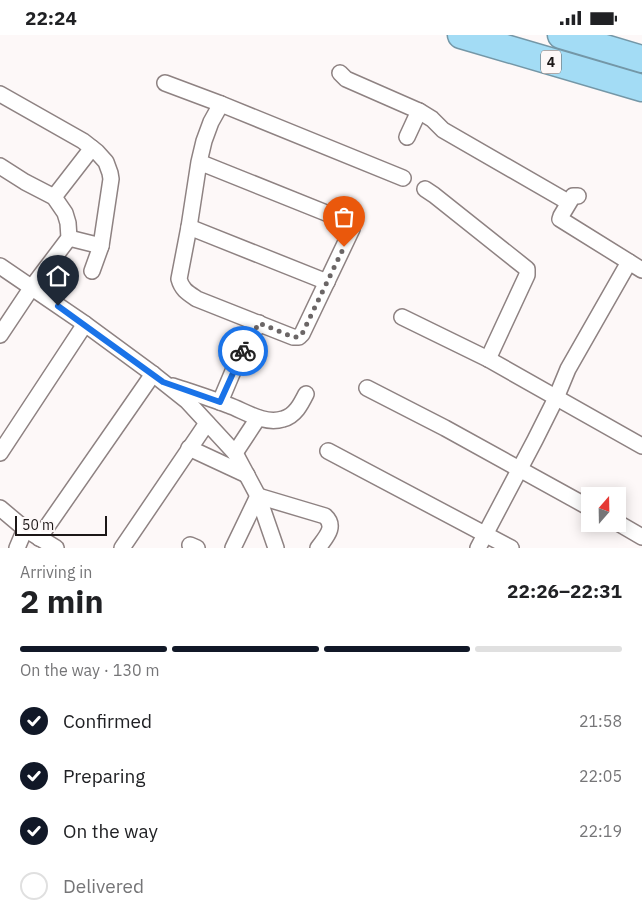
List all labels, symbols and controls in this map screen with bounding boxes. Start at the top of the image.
text: 22:24 [25,6,77,30]
road number: 4 [541,51,561,73]
pin [323,196,365,247]
icon: bag [330,203,358,231]
pin [37,255,79,306]
icon: home [44,262,72,290]
courier [218,326,268,376]
icon: bike [229,337,257,365]
north arrow [581,487,626,533]
map controls [581,487,626,532]
scale bar [15,513,108,536]
text: 50 m [22,516,54,534]
text: Arriving in [20,562,92,582]
text: 22:26–22:31 [507,579,622,603]
text: 2 min [20,580,104,622]
text: On the way · 130 m [20,660,159,680]
icon: check [20,707,48,735]
text: Confirmed [63,709,152,733]
text: 21:58 [579,711,622,731]
icon: check [20,762,48,790]
text: Preparing [63,764,145,788]
text: 22:05 [579,766,622,786]
icon: check [20,817,48,845]
text: On the way [63,819,158,843]
text: 22:19 [579,821,622,841]
text: Delivered [63,874,144,898]

